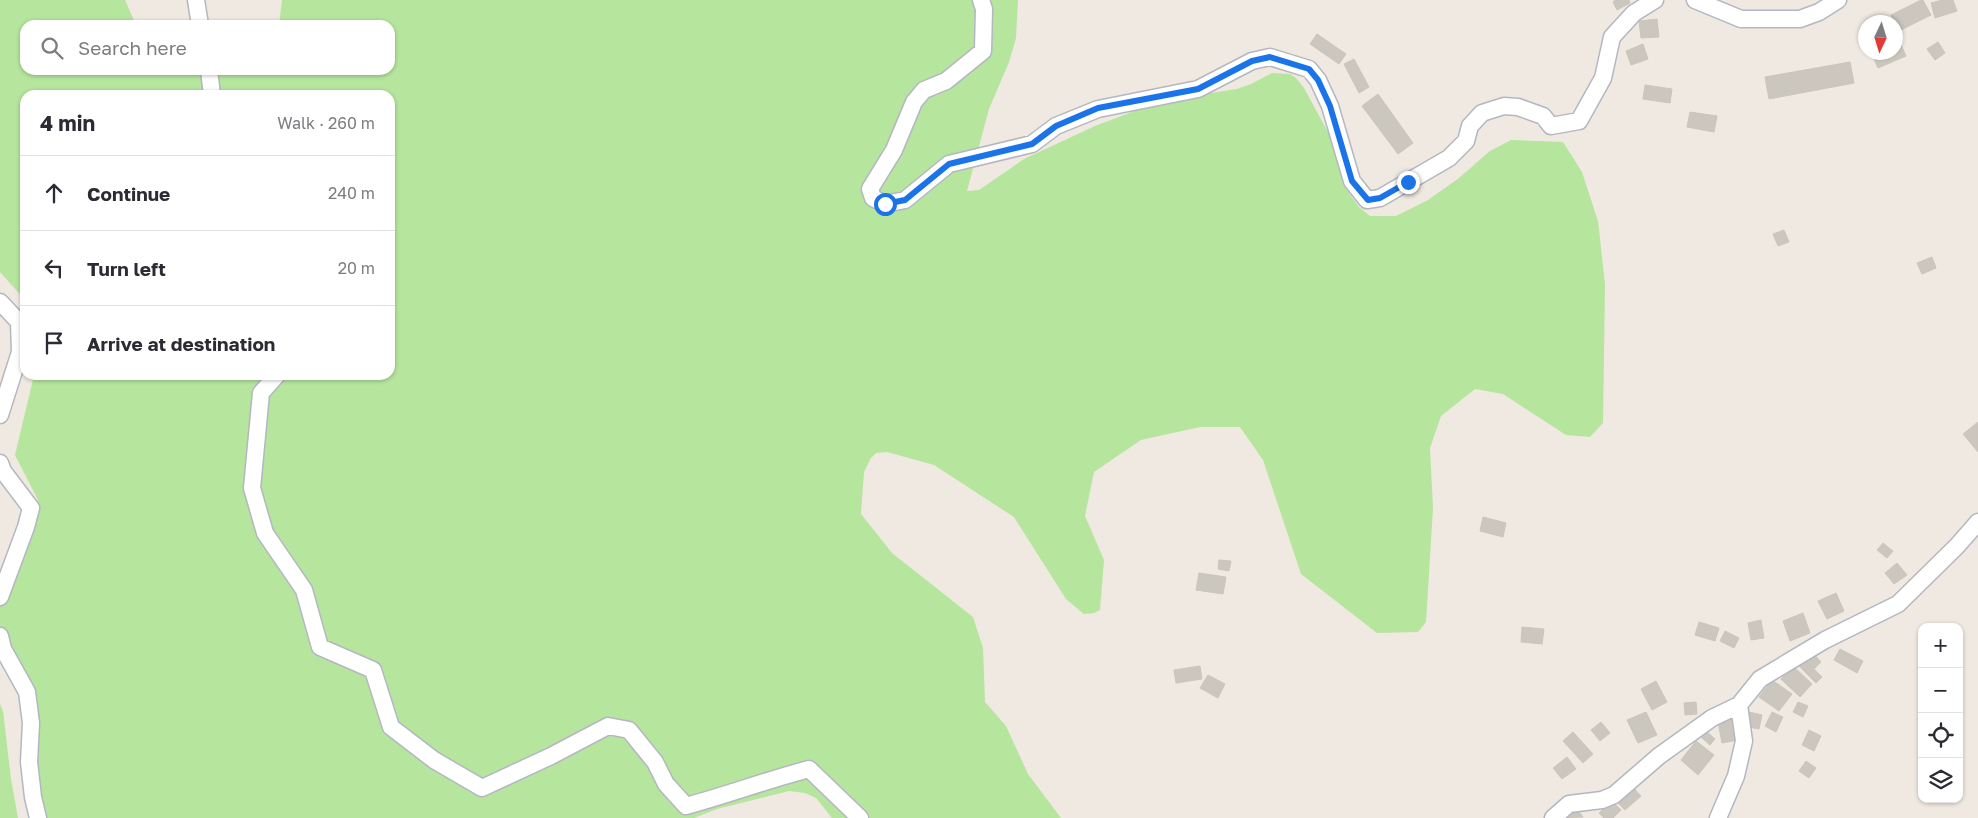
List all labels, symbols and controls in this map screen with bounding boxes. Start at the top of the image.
north arrow [1858,15,1903,60]
search box [20,20,395,75]
icon: search [38,34,66,62]
text: Search here [78,36,187,59]
text: 4 min [40,110,95,136]
text: Walk · 260 m [277,113,375,133]
route end [1397,171,1420,194]
icon: ahead [40,179,68,207]
text: Continue [87,182,170,205]
text: 240 m [328,183,375,203]
route start [874,193,897,216]
icon: left [40,254,68,282]
text: Turn left [87,257,166,280]
text: 20 m [338,258,375,278]
icon: arrive [40,329,68,357]
text: Arrive at destination [87,332,275,355]
map controls [1918,623,1963,803]
button: + [1918,623,1963,668]
button: − [1918,668,1963,713]
button: locate [1918,713,1963,758]
button: layers [1918,758,1963,803]

